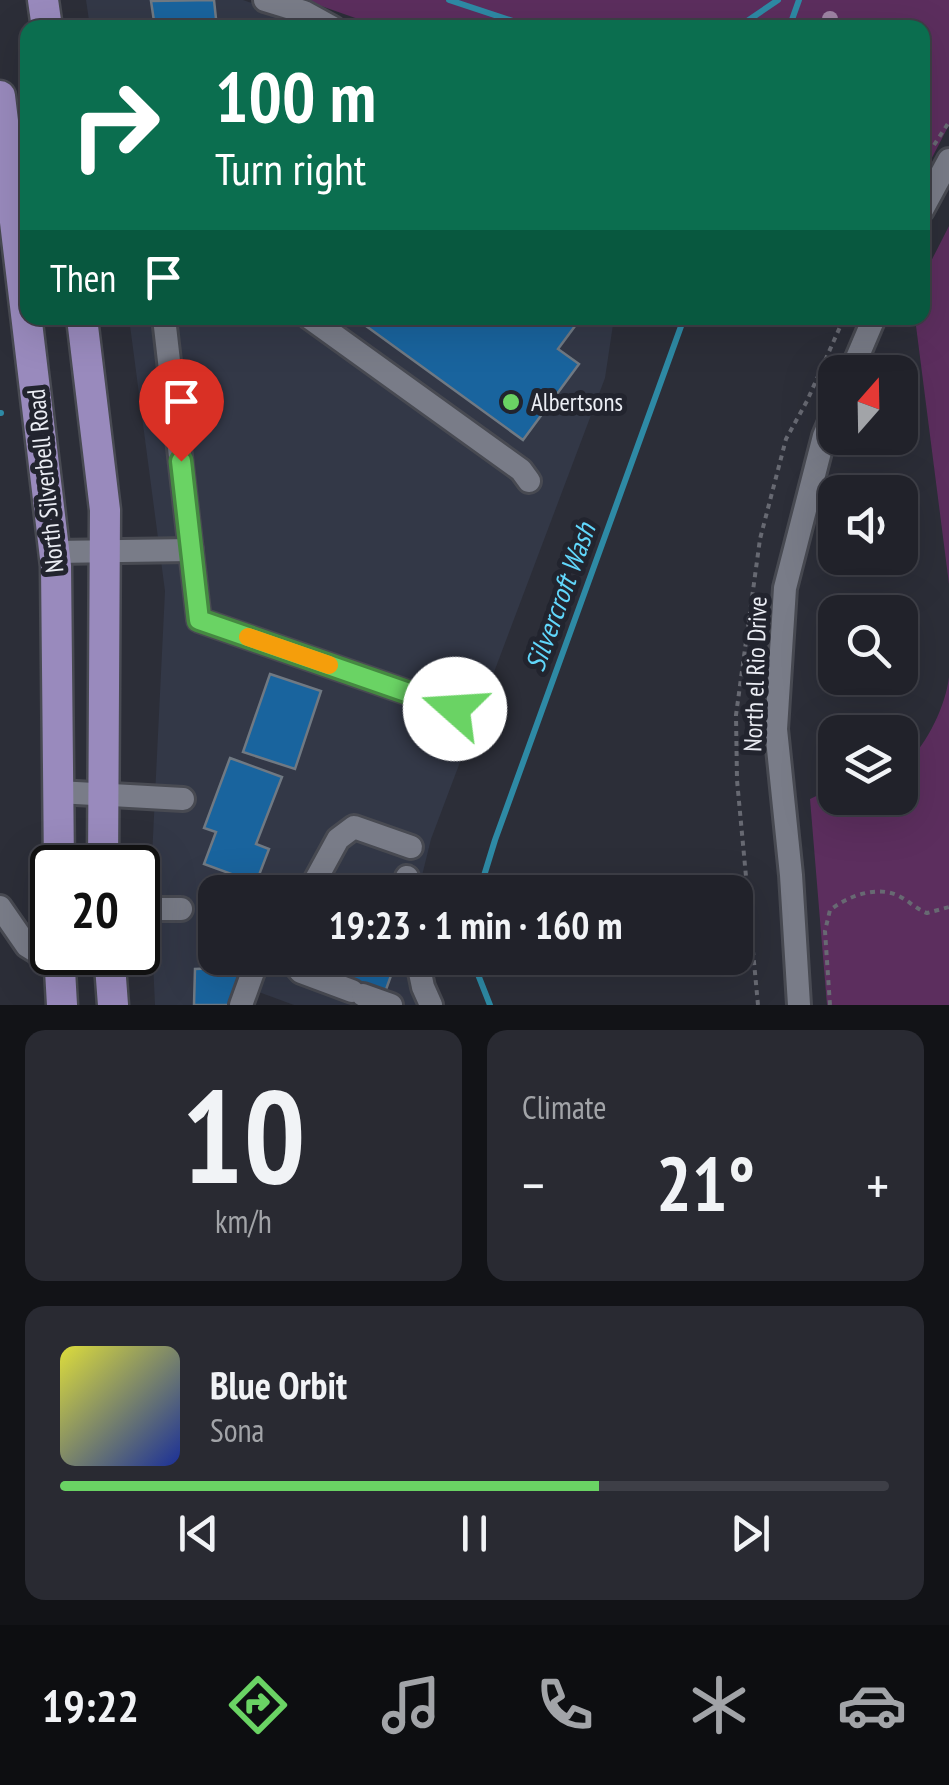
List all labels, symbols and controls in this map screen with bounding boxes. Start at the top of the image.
text: 100 m [215,51,376,141]
icon: right [50,60,180,190]
text: Turn right [215,139,366,197]
icon: arrive [136,250,191,305]
text: Then [50,253,116,302]
north arrow [818,355,918,455]
map controls [818,355,918,815]
pin [139,359,224,462]
icon: arrive [154,374,209,429]
place label: Albertsons [531,386,623,418]
street label: North Silverbell Road [19,388,71,574]
marker: Albertsons [500,391,522,413]
button: sound [818,475,918,575]
water label: Silvercroft Wash [516,516,604,676]
button: search [818,595,918,695]
street label: North el Rio Drive [736,596,774,752]
position arrow [403,657,507,761]
button: layers [818,715,918,815]
speed limit sign: 20 [30,845,160,975]
text: 19:23 · 1 min · 160 m [329,900,622,949]
text: 10 [181,1051,306,1219]
text: Climate [522,1086,606,1128]
text: 21° [656,1135,755,1232]
text: − [522,1149,545,1220]
text: + [866,1149,889,1220]
text: km/h [215,1200,272,1242]
text: Blue Orbit [210,1360,347,1409]
text: Sona [210,1409,264,1451]
icon: previous [171,1506,226,1561]
icon: pause [447,1506,502,1561]
icon: next [723,1506,778,1561]
icon: directions [223,1670,293,1740]
icon: music [376,1670,446,1740]
icon: phone [530,1670,600,1740]
icon: climate [684,1670,754,1740]
icon: car [837,1670,907,1740]
text: 19:22 [42,1676,139,1734]

